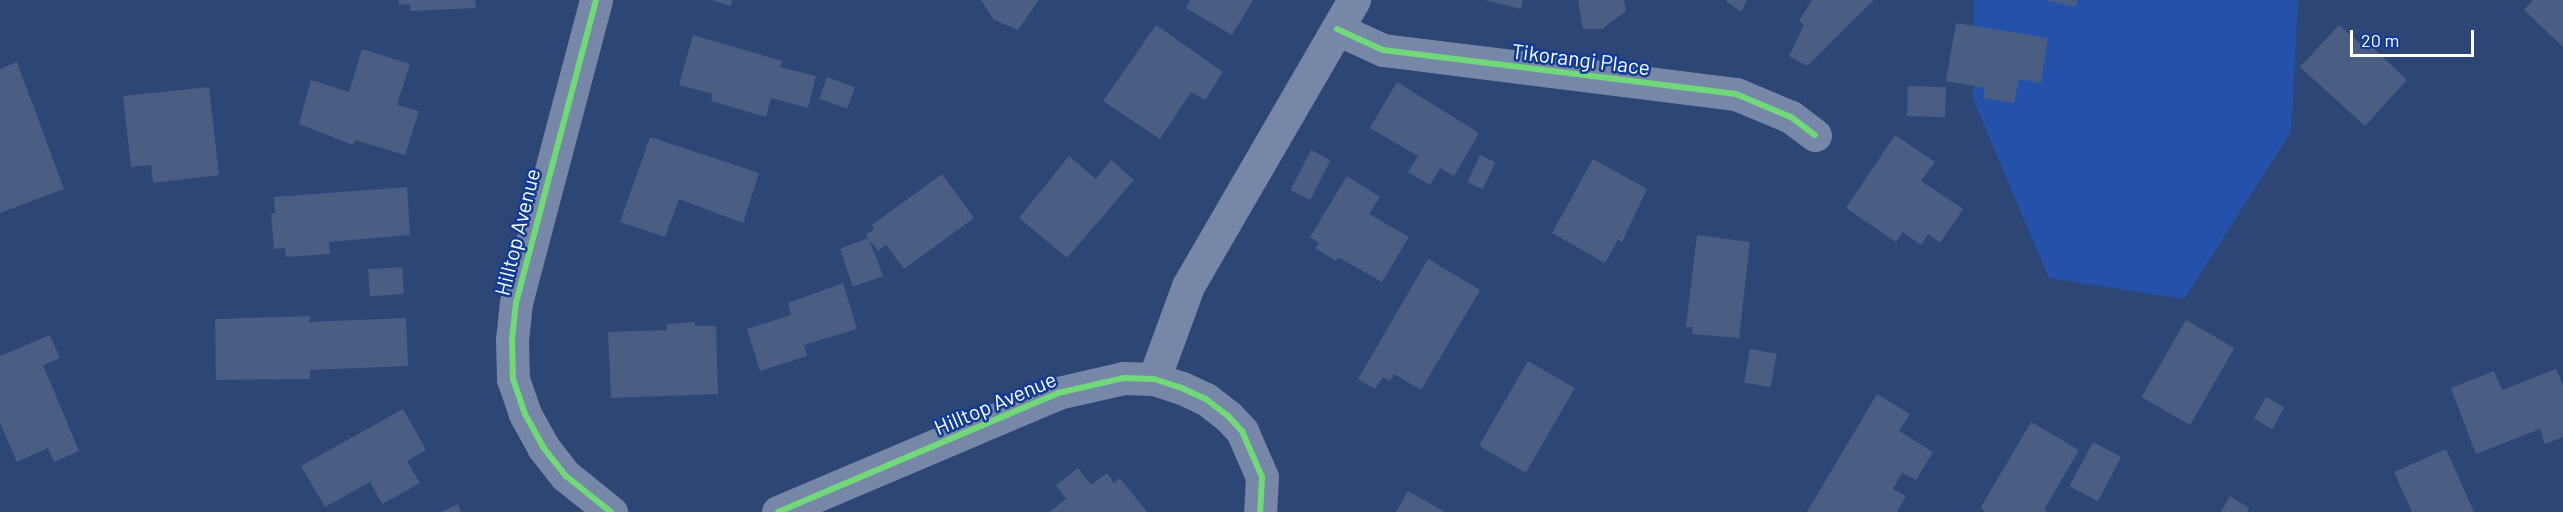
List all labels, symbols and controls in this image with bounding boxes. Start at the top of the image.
scale bar [2353,18,2478,56]
text: 20 m [2361,29,2399,51]
street label: Tikorangi Place [1510,38,1652,80]
street label: Hilltop Avenue [489,166,545,298]
street label: Hilltop Avenue [930,366,1060,440]

